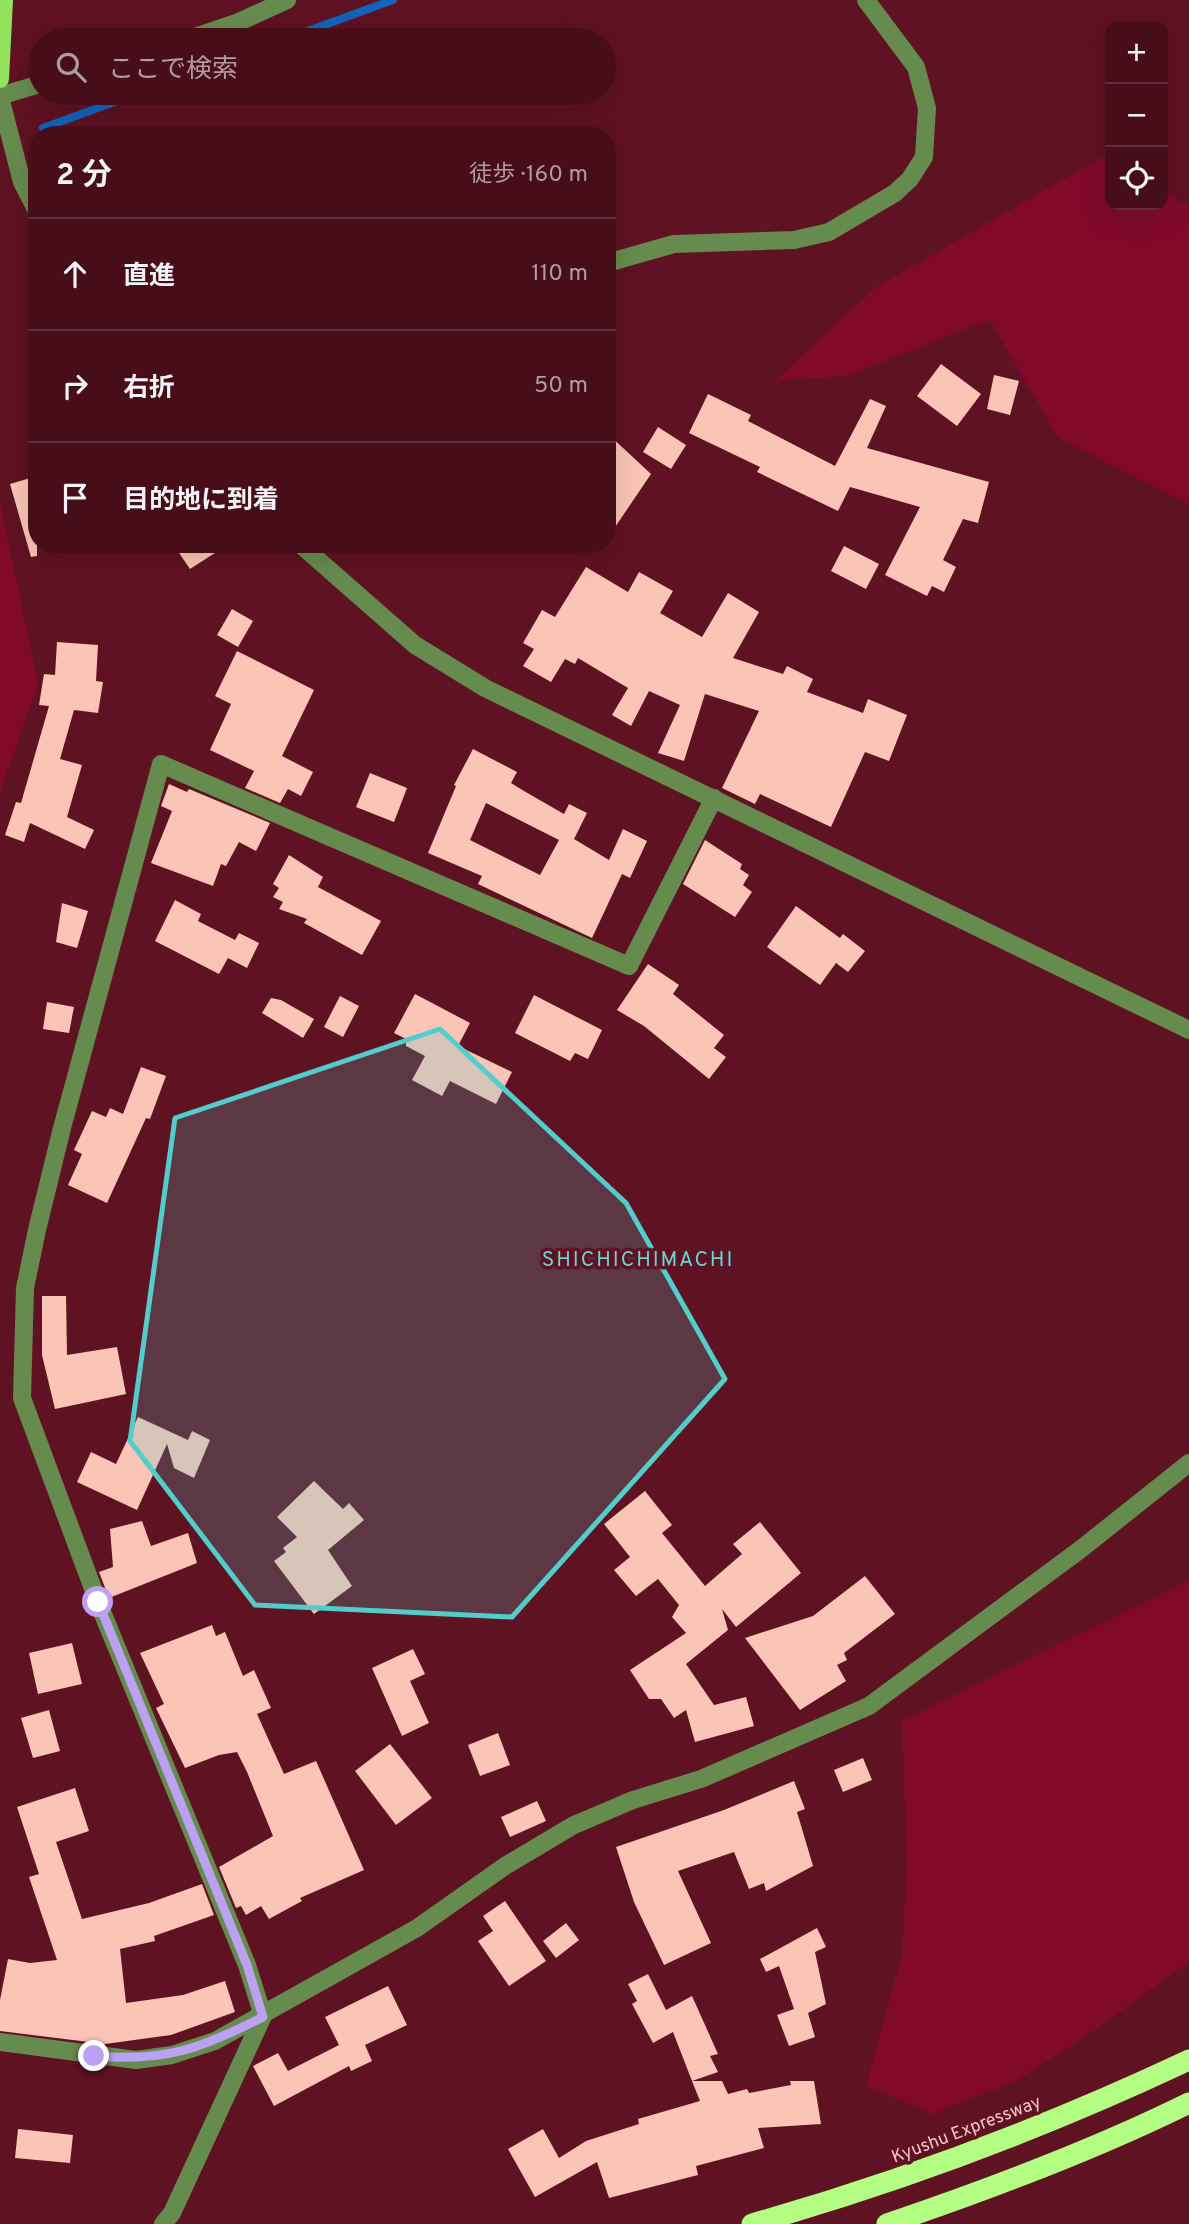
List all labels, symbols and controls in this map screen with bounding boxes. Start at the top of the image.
map controls [1105,21,1168,210]
button: + [1105,21,1168,84]
search box [28,28,616,105]
icon: search [52,48,90,86]
text: ここで検索 [108,54,238,87]
button: − [1105,84,1168,147]
button: locate [1105,147,1168,210]
text: 2 分 [56,158,112,195]
text: 徒歩 · 160 m [469,161,588,190]
icon: ahead [56,255,94,293]
text: 110 m [531,260,588,289]
text: 直進 [123,261,175,294]
icon: right [56,367,94,405]
text: 50 m [534,372,588,401]
text: 右折 [123,373,175,406]
icon: arrive [56,479,94,517]
text: 目的地に到着 [123,485,279,518]
district label: SHICHICHIMACHI [542,1247,734,1274]
route start [82,1586,113,1617]
route end [78,2040,109,2071]
street label: Kyushu Expressway [888,2091,1045,2170]

